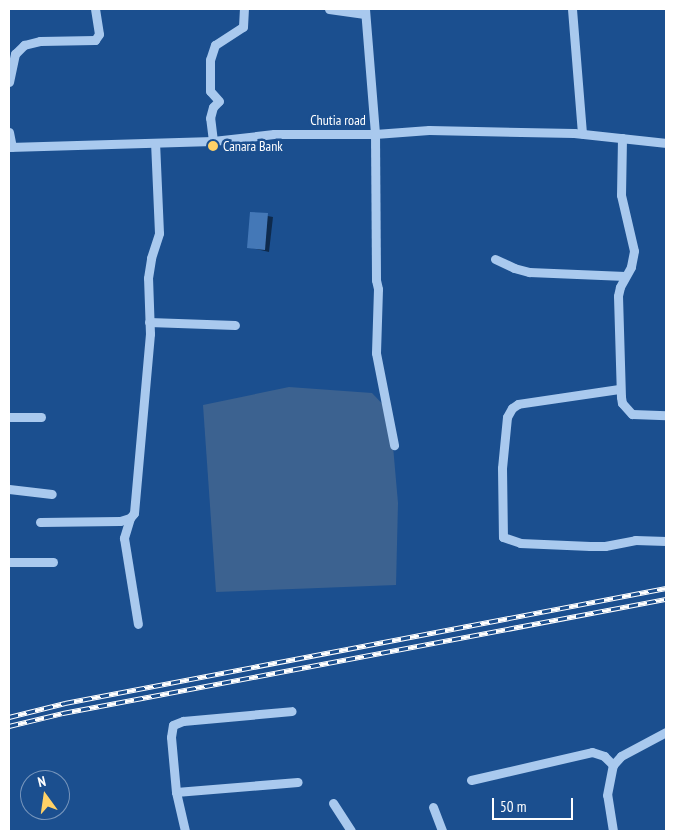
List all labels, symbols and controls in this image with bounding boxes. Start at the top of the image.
street label: Chutia road [310,112,366,128]
place label: Canara Bank [223,138,283,154]
marker: Canara Bank [207,140,219,152]
north arrow [20,770,70,820]
text: N [36,772,47,791]
scale bar [495,788,576,820]
text: 50 m [500,797,526,816]

